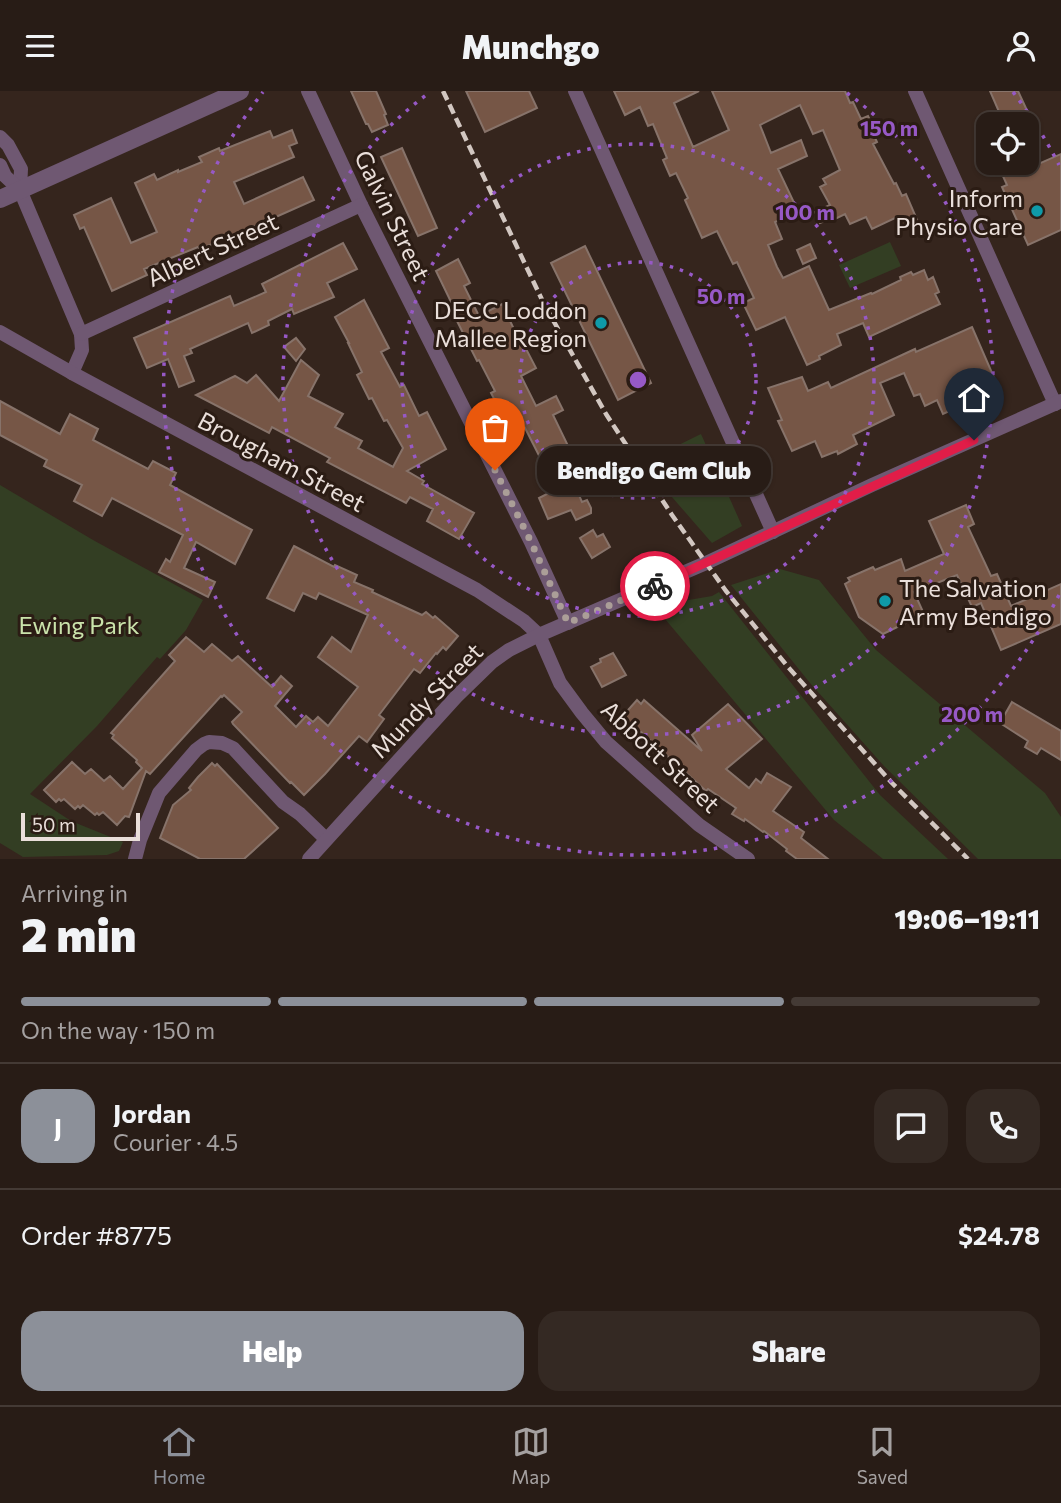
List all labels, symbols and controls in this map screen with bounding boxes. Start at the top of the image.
text: Munchgo [461,26,600,66]
icon: menu [21,27,59,65]
icon: person [1002,27,1040,65]
map controls [976,112,1039,175]
button: locate [976,112,1039,175]
text: 150 m [860,115,918,140]
street label: Galvin Street [349,145,437,285]
place label: Inform Physio Care [895,183,1023,240]
text: 100 m [775,199,835,224]
marker: Inform Physio Care [1029,203,1045,219]
street label: Albert Street [142,206,282,292]
text: 50 m [697,283,745,308]
place label: DECC Loddon Mallee Region [434,295,587,352]
marker: DECC Loddon Mallee Region [593,315,609,331]
centre of rings [626,368,650,392]
pin [944,368,1004,440]
icon: home [955,379,993,417]
pin [465,398,525,470]
street label: Brougham Street [193,405,371,517]
icon: bag [476,409,514,447]
callout: Bendigo Gem Club [537,445,772,495]
text: Bendigo Gem Club [557,456,751,484]
courier [620,551,690,621]
icon: bike [636,567,674,605]
place label: The Salvation Army Bendigo [899,573,1052,630]
marker: The Salvation Army Bendigo [877,593,893,609]
park label: Ewing Park [19,610,139,639]
street label: Mundy Street [364,636,488,764]
street label: Abbott Street [596,694,726,818]
text: 200 m [941,701,1003,726]
scale bar [21,810,140,842]
text: 50 m [32,813,76,836]
text: Arriving in [21,879,128,907]
text: 19:06–19:11 [895,903,1040,934]
text: 2 min [21,905,137,961]
text: On the way · 150 m [21,1016,215,1044]
button: chat [874,1089,948,1163]
button: phone [966,1089,1040,1163]
text: Jordan [113,1097,191,1128]
text: J [54,1111,62,1142]
text: Courier · 4.5 [113,1128,238,1156]
text: Order #8775 [21,1219,172,1250]
text: $24.78 [958,1219,1040,1250]
button: Help [21,1311,524,1391]
button: Share [538,1311,1040,1391]
tab: Home [153,1423,205,1488]
tab: Map [511,1423,551,1488]
tab: Saved [857,1423,908,1488]

